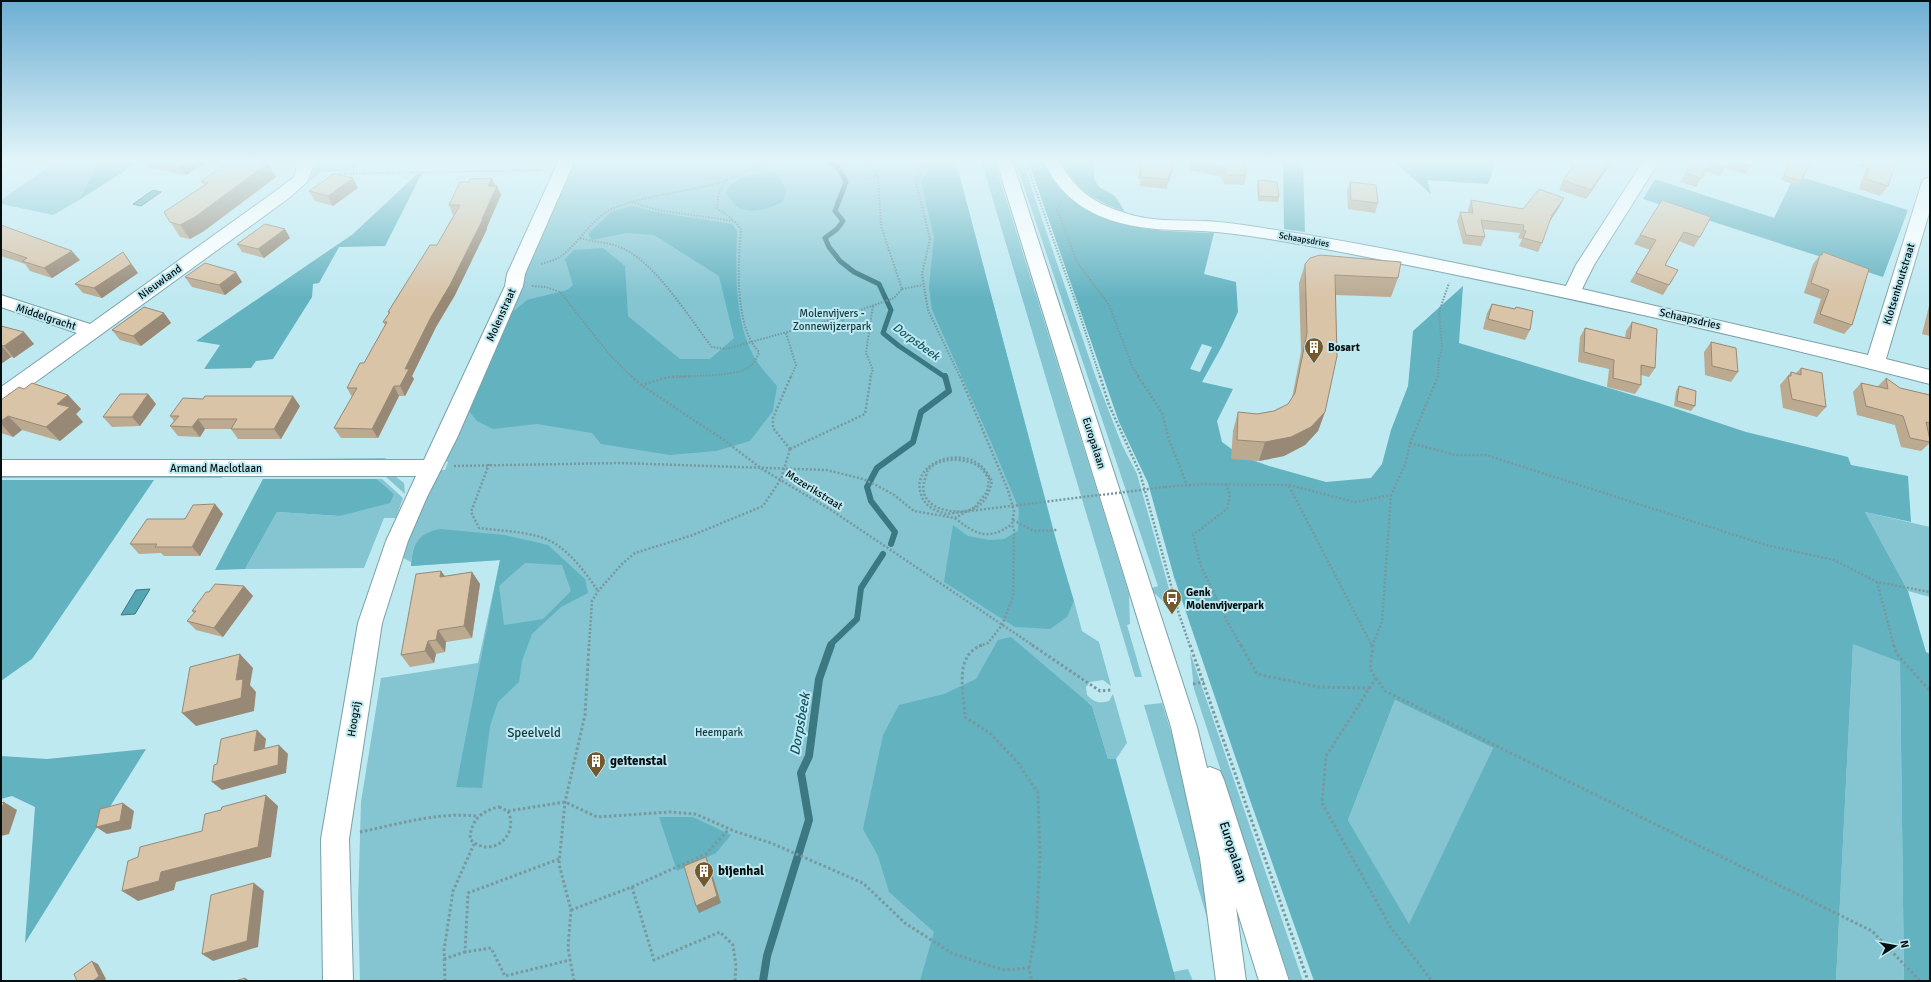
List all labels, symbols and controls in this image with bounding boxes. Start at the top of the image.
street label: Schaapsdries [1278,230,1330,250]
street label: Klotsenhoutstraat [1880,242,1918,326]
street label: Nieuwland [136,262,184,302]
street label: Molenstraat [484,286,519,344]
street label: Middelgracht [14,301,78,333]
street label: Schaapsdries [1658,306,1722,332]
park label: Molenvijvers - Zonnewijzerpark [793,307,872,333]
water label: Dorpsbeek [890,320,943,365]
building icon: Bosart [1303,336,1325,364]
place label: Bosart [1328,341,1360,354]
street label: Europalaan [1080,416,1108,470]
street label: Armand Maclotlaan [170,462,262,475]
street label: Mezerikstraat [783,467,845,513]
place label: Genk Molenvijverpark [1186,586,1264,612]
bus stop icon: Genk Molenvijverpark [1161,587,1183,615]
water label: Dorpsbeek [786,689,814,757]
street label: Hoogzij [345,700,363,738]
park label: Speelveld [507,725,561,741]
park label: Heempark [695,726,744,739]
building icon: geitenstal [585,750,607,778]
place label: geitenstal [610,753,667,769]
street label: Europalaan [1216,819,1250,885]
building icon: bijenhal [693,860,715,888]
place label: bijenhal [718,863,764,879]
north arrow [1875,926,1915,966]
text: N [1897,939,1911,949]

